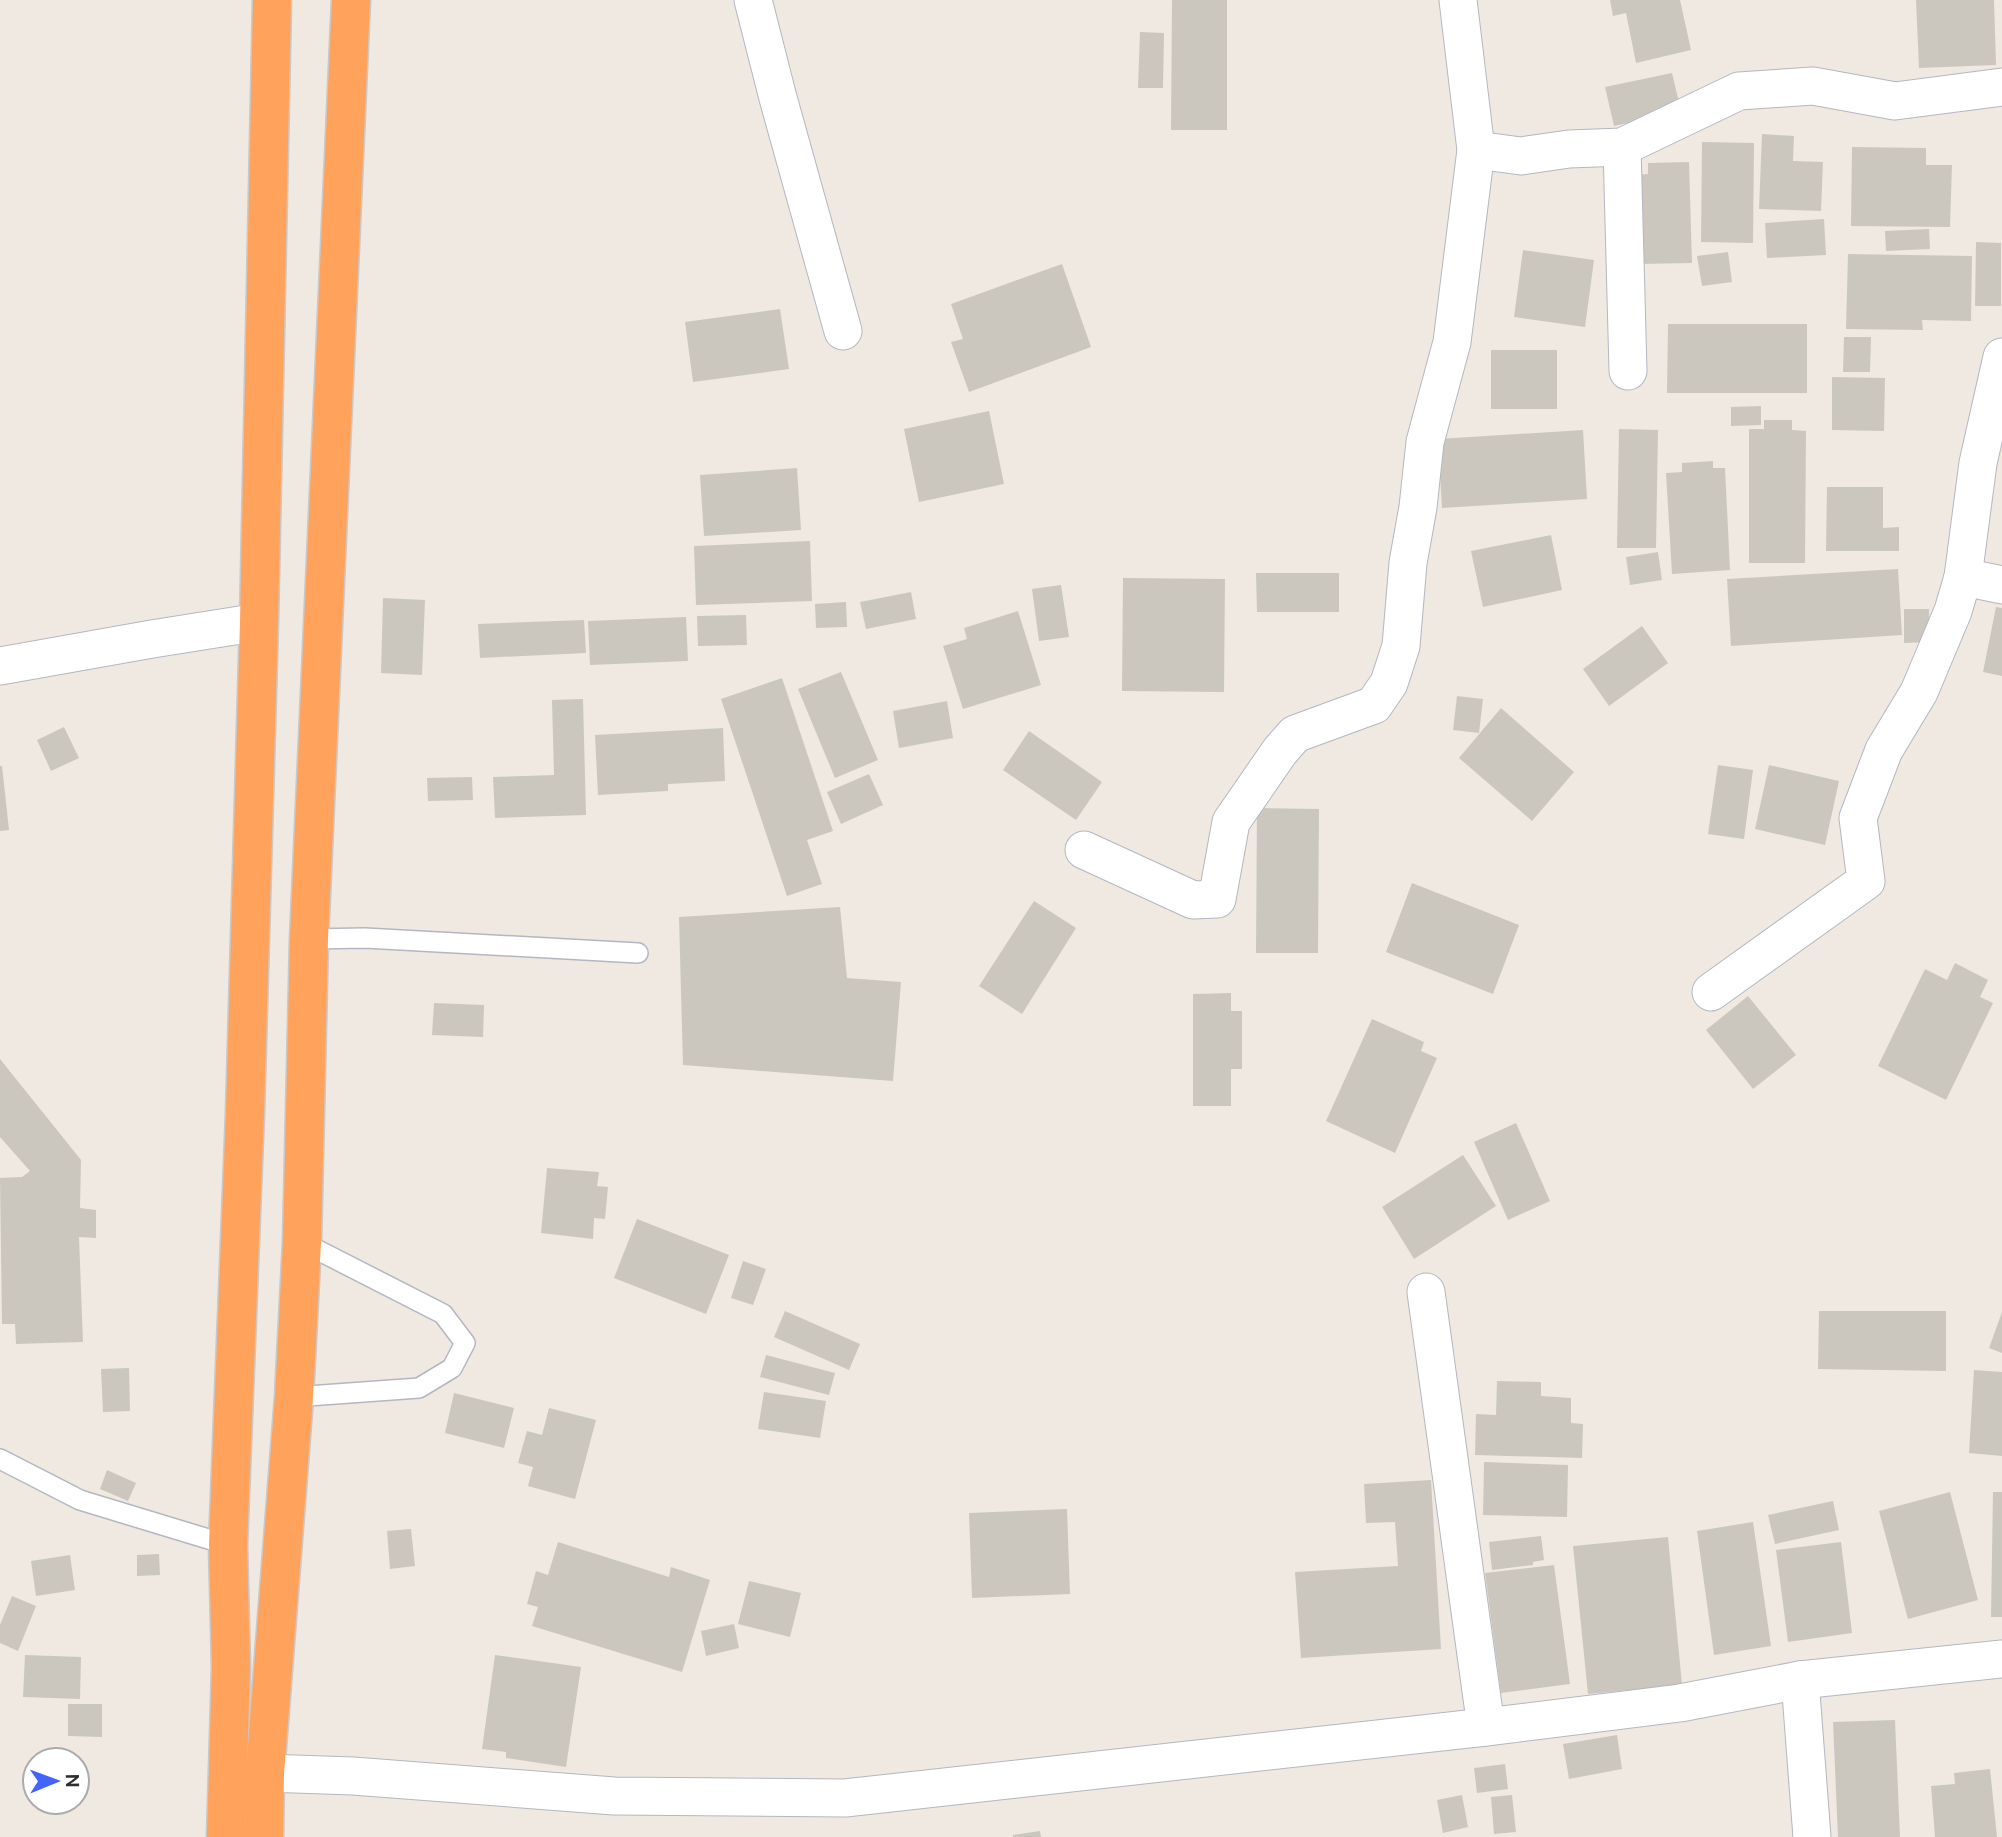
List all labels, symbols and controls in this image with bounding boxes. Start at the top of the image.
north arrow [21,1746,91,1816]
text: N [62,1773,84,1788]

